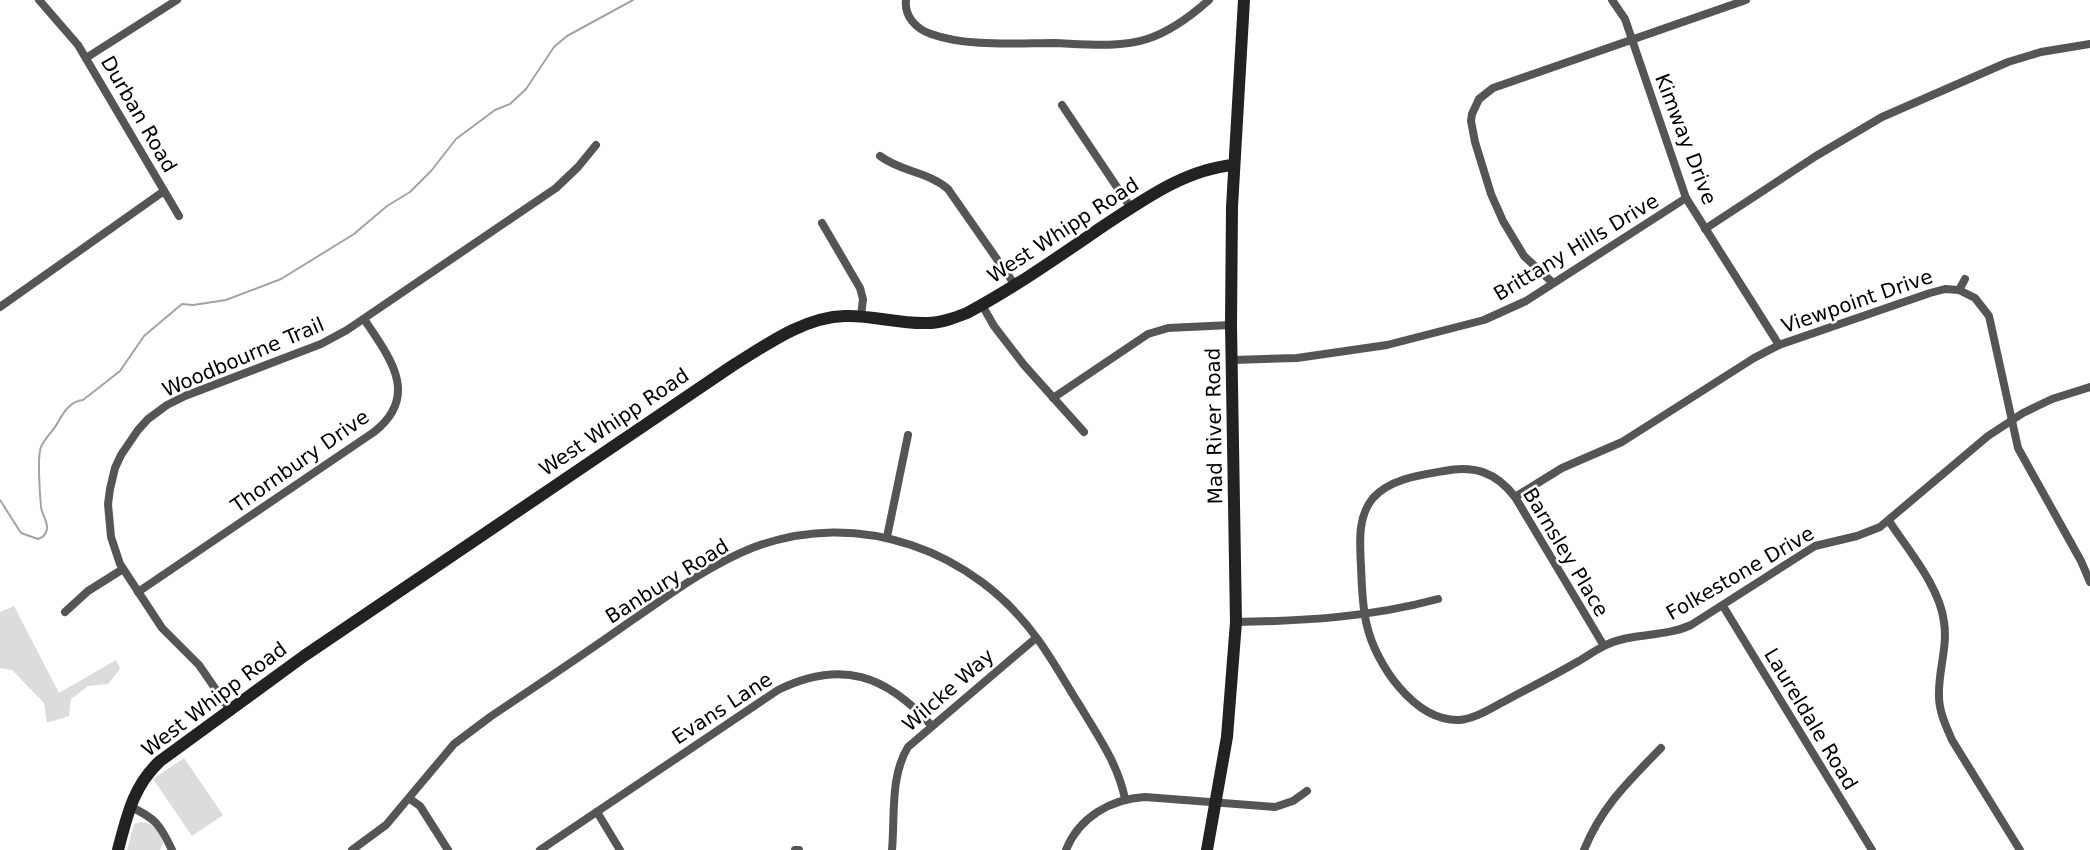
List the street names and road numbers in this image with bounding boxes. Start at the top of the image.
street label: Durban Road [96,52,182,176]
street label: Kimway Drive [1650,70,1722,208]
street label: West Whipp Road [983,172,1143,288]
street label: Brittany Hills Drive [1489,188,1663,306]
street label: Viewpoint Drive [1778,264,1936,338]
street label: Woodbourne Trail [158,312,328,402]
street label: Mad River Road [1201,347,1227,505]
street label: West Whipp Road [535,363,693,481]
street label: Thornbury Drive [226,404,374,518]
street label: Barnsley Place [1518,483,1614,621]
street label: Folkestone Drive [1662,521,1818,625]
street label: Banbury Road [601,534,733,628]
street label: West Whipp Road [137,637,291,761]
street label: Wilcke Way [897,644,999,736]
street label: Laureldale Road [1759,644,1863,794]
street label: Evans Lane [667,667,777,749]

